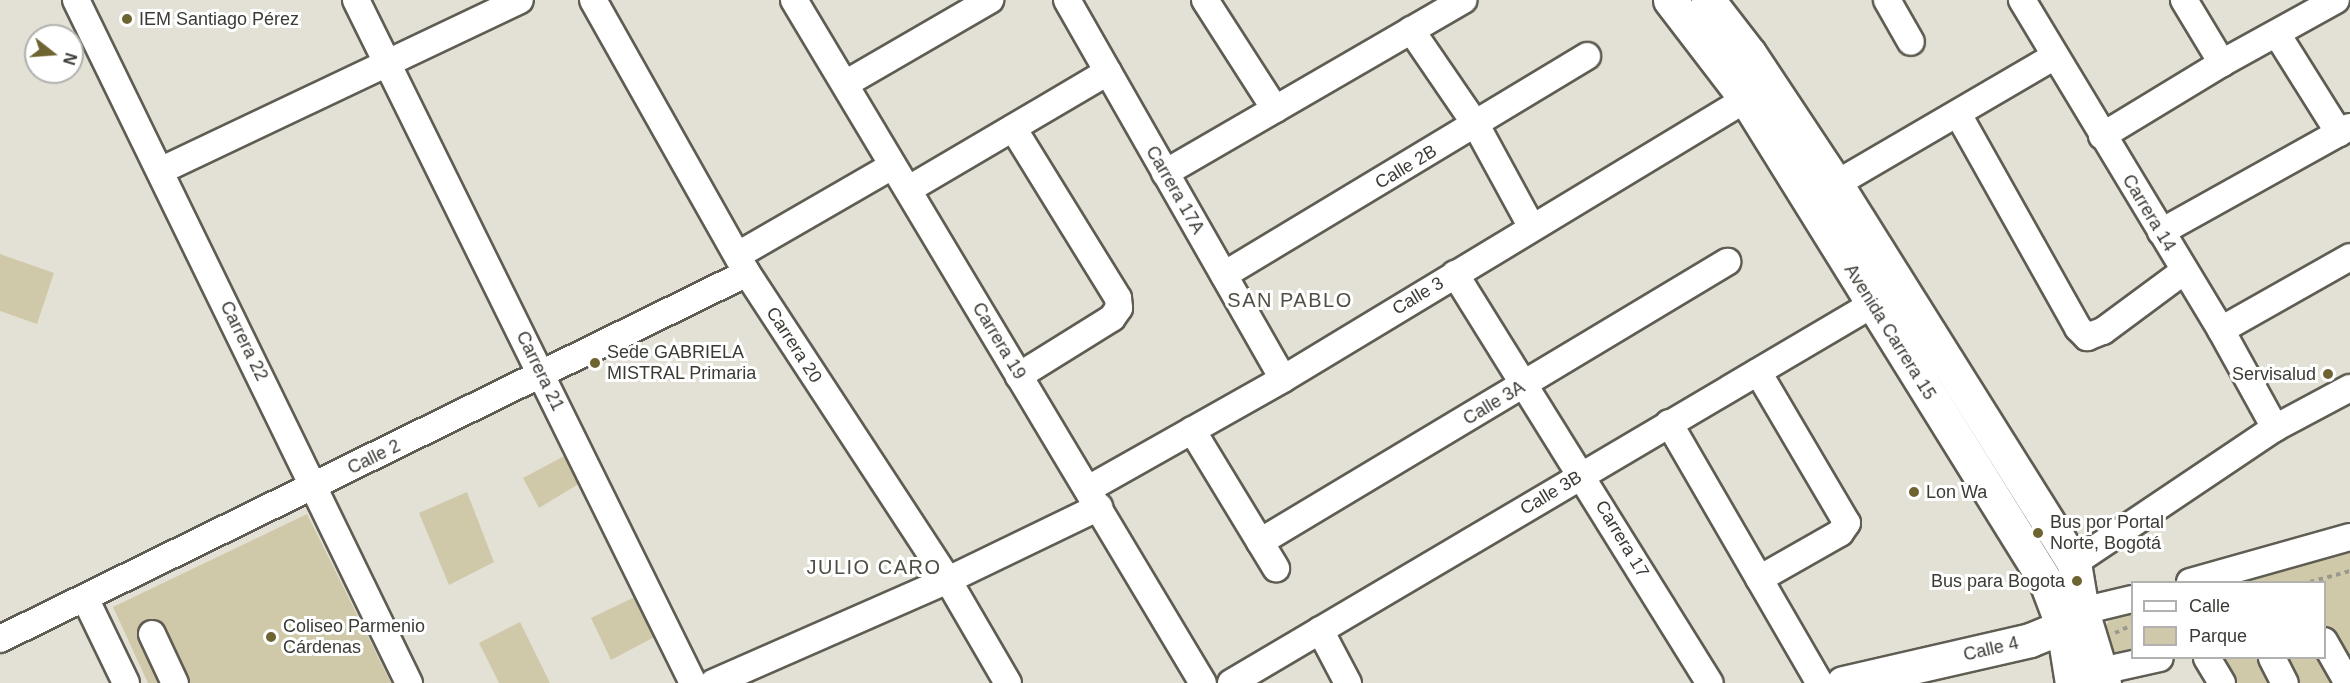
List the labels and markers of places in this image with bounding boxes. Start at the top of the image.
place label: IEM Santiago Pérez [139,8,299,30]
marker: IEM Santiago Pérez [120,12,134,26]
place label: Sede GABRIELA MISTRAL Primaria [607,342,757,385]
marker: Sede GABRIELA MISTRAL Primaria [588,356,602,370]
place label: Servisalud [2232,363,2316,385]
marker: Servisalud [2321,367,2335,381]
place label: Lon Wa [1926,481,1987,503]
marker: Lon Wa [1907,485,1921,499]
place label: Bus por Portal Norte, Bogotá [2050,512,2164,554]
marker: Bus por Portal Norte, Bogotá [2031,526,2045,540]
place label: Bus para Bogota [1931,570,2065,592]
marker: Bus para Bogota [2070,574,2084,588]
place label: Coliseo Parmenio Cárdenas [283,616,425,658]
marker: Coliseo Parmenio Cárdenas [264,630,278,644]

